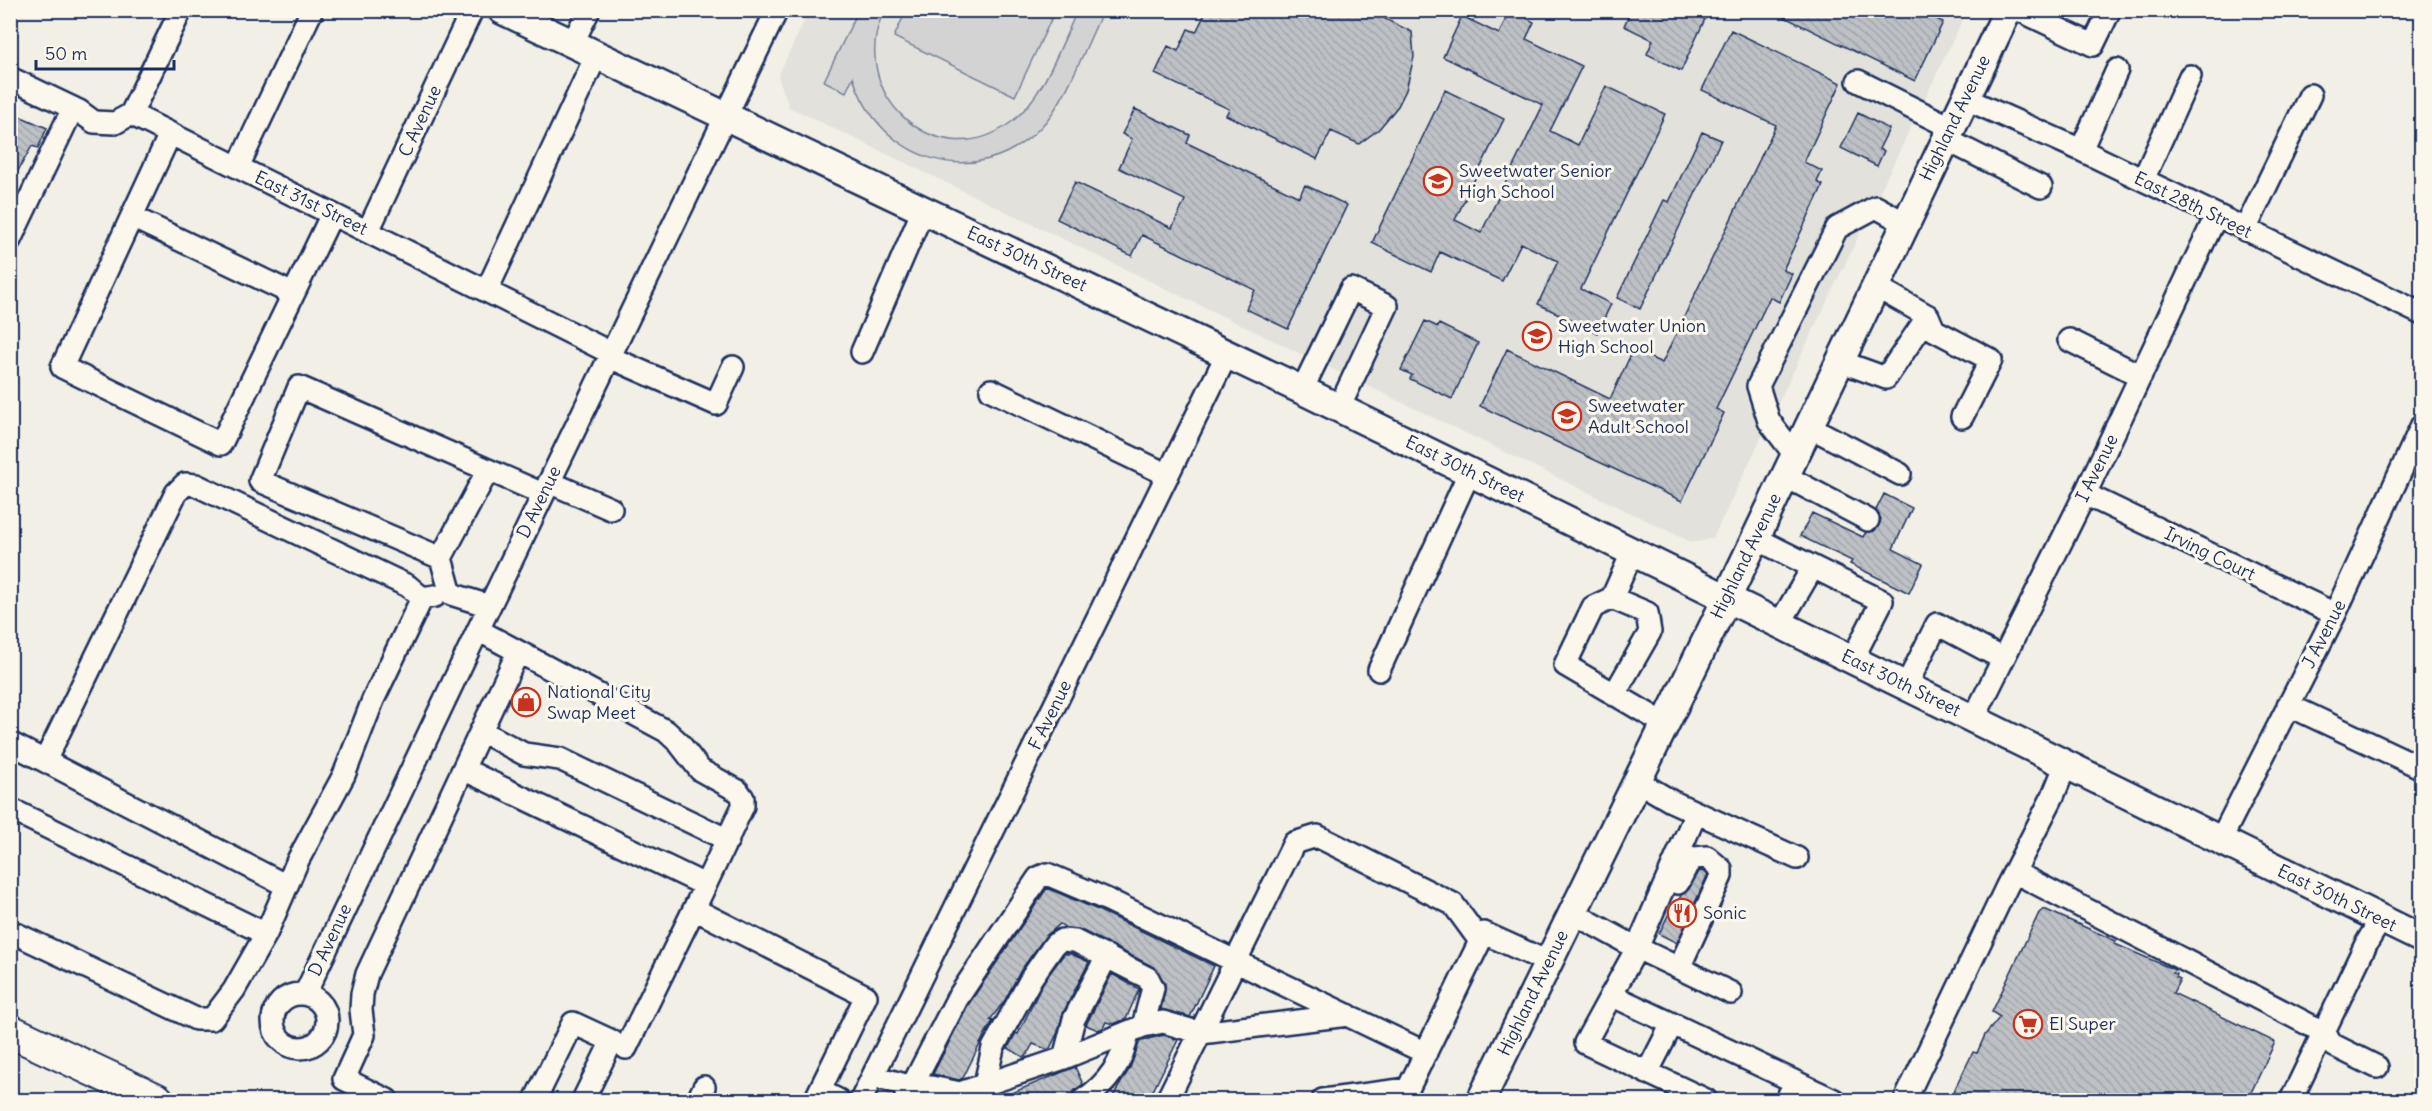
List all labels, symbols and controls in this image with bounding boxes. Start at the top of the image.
scale bar [36,33,174,71]
text: 50 m [45,42,87,65]
street label: Highland Avenue [1914,51,1995,185]
street label: C Avenue [393,81,446,160]
place label: Sweetwater Senior High School [1459,159,1612,203]
street label: East 31st Street [251,165,371,240]
school or university icon: Sweetwater Senior High School [1422,165,1454,197]
street label: East 28th Street [2131,166,2256,243]
street label: East 30th Street [963,221,1091,296]
place label: Sweetwater Union High School [1558,314,1706,358]
school or university icon: Sweetwater Union High School [1521,320,1553,352]
place label: Sweetwater Adult School [1588,394,1689,438]
school or university icon: Sweetwater Adult School [1551,400,1583,432]
street label: East 30th Street [1402,430,1529,507]
street label: I Avenue [2070,430,2123,505]
street label: D Avenue [511,462,566,542]
street label: Highland Avenue [1705,489,1786,623]
street label: Irving Court [2161,522,2259,585]
street label: J Avenue [2296,596,2351,672]
street label: East 30th Street [1838,644,1965,721]
street label: F Avenue [1023,676,1076,753]
place label: National City Swap Meet [547,680,651,724]
shop icon: National City Swap Meet [510,686,542,718]
street label: East 30th Street [2274,859,2401,936]
restaurant icon: Sonic [1666,897,1698,929]
street label: D Avenue [303,900,356,980]
place label: Sonic [1703,901,1747,924]
street label: Highland Avenue [1492,926,1573,1060]
supermarket icon: El Super [2012,1008,2044,1040]
place label: El Super [2049,1012,2116,1035]

